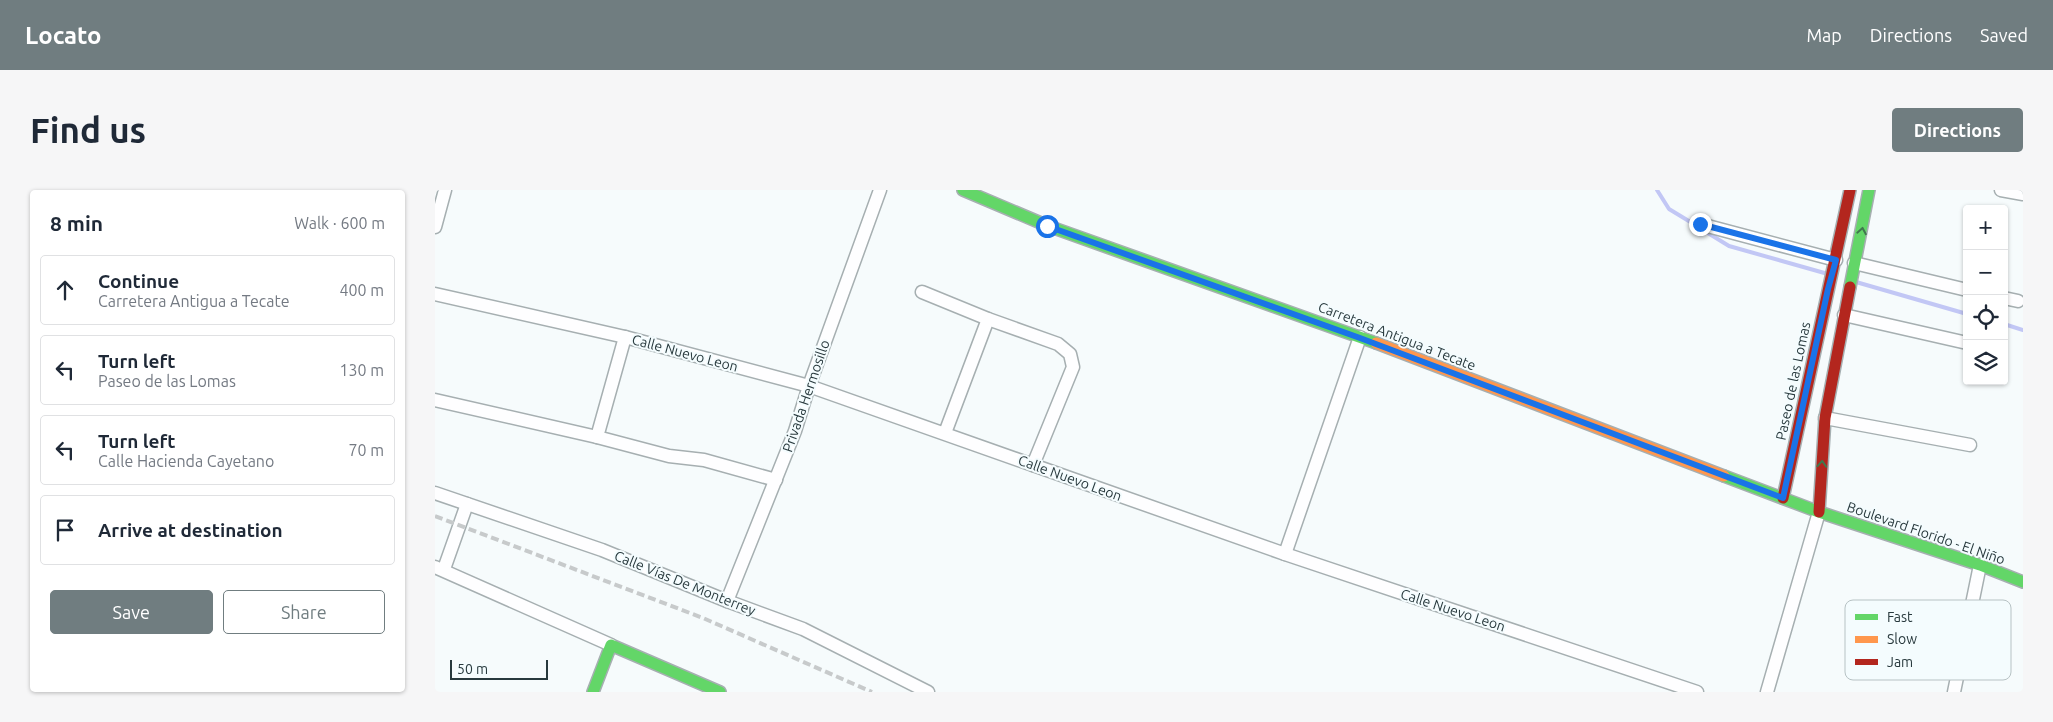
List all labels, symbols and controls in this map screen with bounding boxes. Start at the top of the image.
text: Locato [25,22,101,49]
text: Map [1806,25,1842,45]
text: Directions [1870,25,1952,45]
text: Saved [1980,25,2028,45]
button: Directions [1892,108,2023,152]
text: Find us [30,110,146,150]
map controls [1963,205,2008,385]
button: + [1963,205,2008,250]
text: 8 min [50,211,103,235]
route end [1689,213,1712,236]
text: Walk · 600 m [294,214,385,232]
route start [1036,215,1059,238]
one-way arrow [1856,227,1866,236]
button: − [1963,250,2008,295]
text: Continue [98,270,179,292]
icon: ahead [51,276,79,304]
text: 400 m [339,281,384,299]
text: Carretera Antigua a Tecate [98,292,290,310]
button: locate [1963,295,2008,340]
street label: Carretera Antigua a Tecate [1316,299,1478,373]
street label: Paseo de las Lomas [1773,320,1813,442]
street label: Calle Nuevo Leon [630,331,740,375]
street label: Privada Hermosillo [779,338,833,454]
button: layers [1963,340,2008,385]
text: Turn left [98,350,176,372]
icon: left [51,356,79,384]
text: 130 m [339,361,384,379]
text: Paseo de las Lomas [98,372,236,390]
text: Turn left [98,430,176,452]
icon: left [51,436,79,464]
text: 70 m [348,441,384,459]
text: Calle Hacienda Cayetano [98,452,274,470]
street label: Calle Nuevo Leon [1016,452,1124,504]
one-way arrow [1817,459,1828,467]
street label: Boulevard Florido - El Niño [1845,498,2007,568]
icon: arrive [51,516,79,544]
text: Arrive at destination [98,519,283,541]
street label: Calle Vías De Monterrey [612,547,758,619]
street label: Calle Nuevo Leon [1399,586,1507,634]
button: Save [50,590,213,634]
button: Share [223,590,385,634]
legend [1845,600,2011,680]
text: Fast [1887,609,1913,625]
text: Slow [1887,631,1917,647]
text: Jam [1887,654,1913,670]
scale bar [450,657,547,680]
text: 50 m [457,661,488,677]

